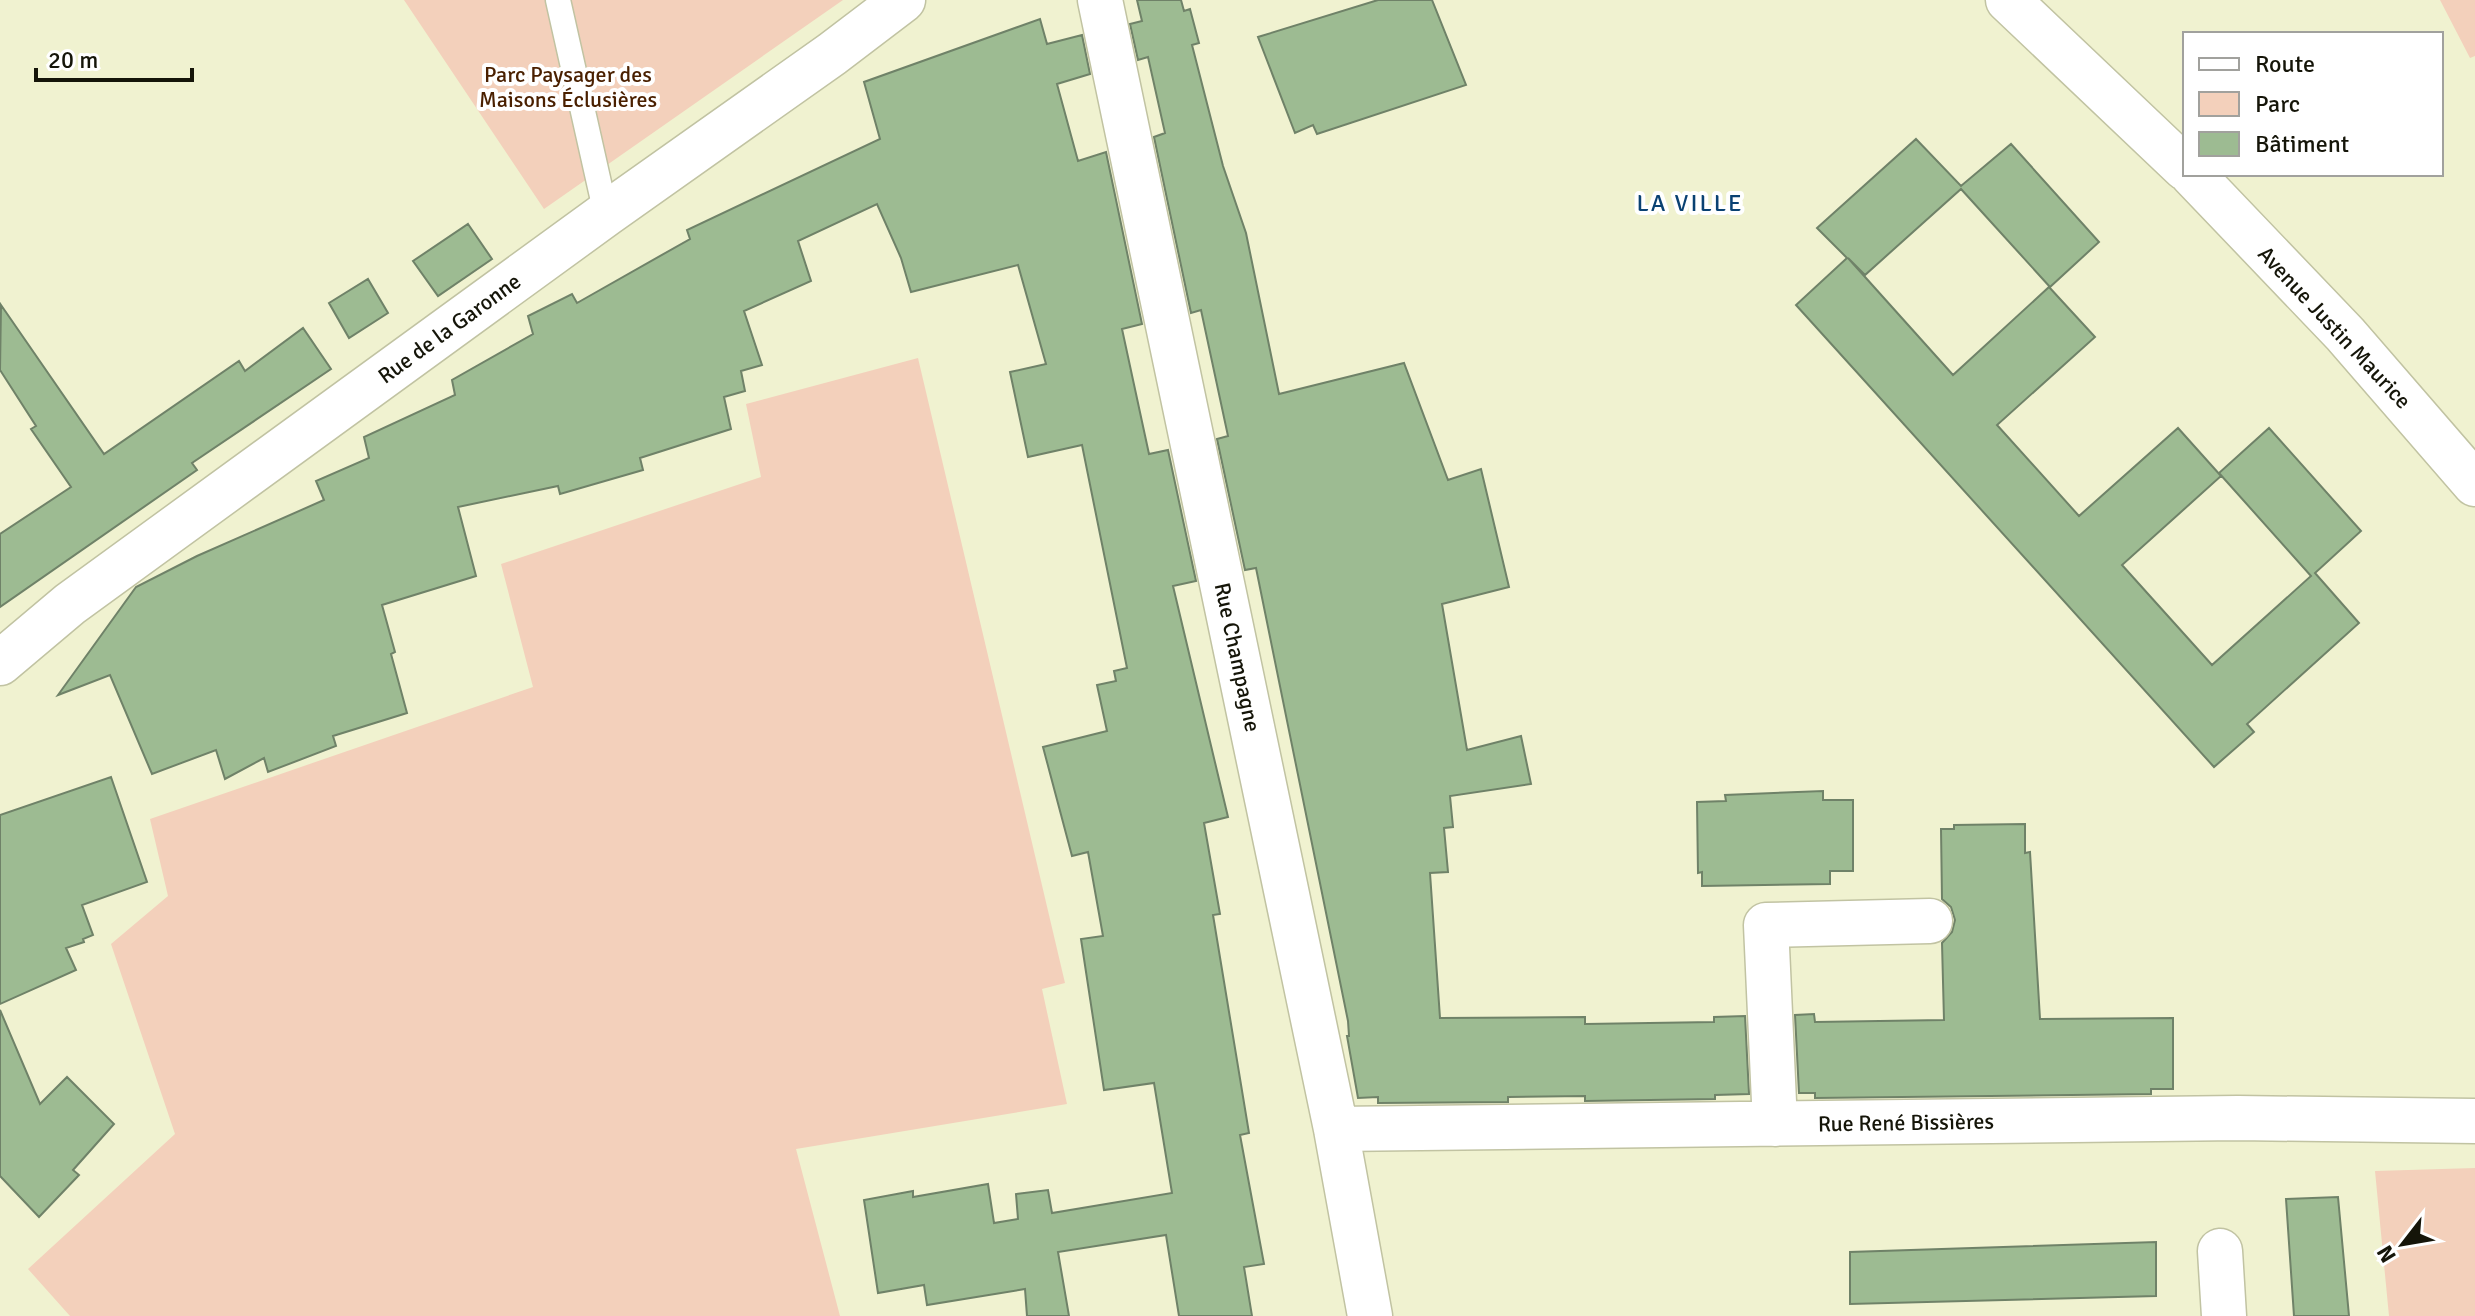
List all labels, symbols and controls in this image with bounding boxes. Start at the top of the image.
scale bar [36,32,192,82]
legend [2183,32,2443,176]
text: 20 m [48,45,98,75]
text: Route [2255,49,2315,79]
park label: Parc Paysager des Maisons Éclusières [479,61,657,113]
text: Parc [2255,89,2300,119]
text: Bâtiment [2255,129,2349,159]
district label: LA VILLE [1636,188,1744,218]
street label: Avenue Justin Maurice [2252,240,2417,414]
street label: Rue de la Garonne [373,268,526,389]
street label: Rue Champagne [1209,580,1267,734]
street label: Rue René Bissières [1818,1107,1994,1138]
north arrow [2363,1204,2443,1284]
text: N [2371,1241,2402,1268]

